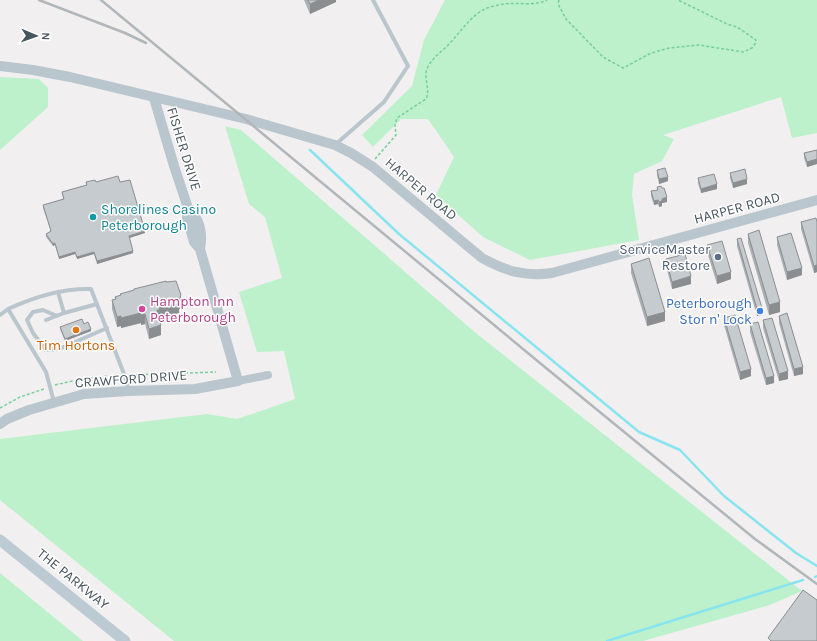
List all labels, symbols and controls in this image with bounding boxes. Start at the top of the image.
north arrow [16,16,56,56]
text: N [39,32,52,41]
street label: FISHER DRIVE [163,105,205,193]
street label: HARPER ROAD [382,154,460,224]
street label: HARPER ROAD [692,188,782,228]
place label: Shorelines Casino Peterborough [101,201,216,234]
marker: Shorelines Casino Peterborough [88,212,98,222]
place label: ServiceMaster Restore [619,241,711,274]
marker: ServiceMaster Restore [713,252,723,262]
place label: Hampton Inn Peterborough [150,293,236,326]
place label: Peterborough Stor n' Lock [666,295,752,328]
marker: Hampton Inn Peterborough [137,304,147,314]
marker: Peterborough Stor n' Lock [755,306,765,316]
marker: Tim Hortons [71,325,81,335]
place label: Tim Hortons [37,337,115,354]
street label: CRAWFORD DRIVE [74,367,188,391]
street label: THE PARKWAY [34,545,113,613]

